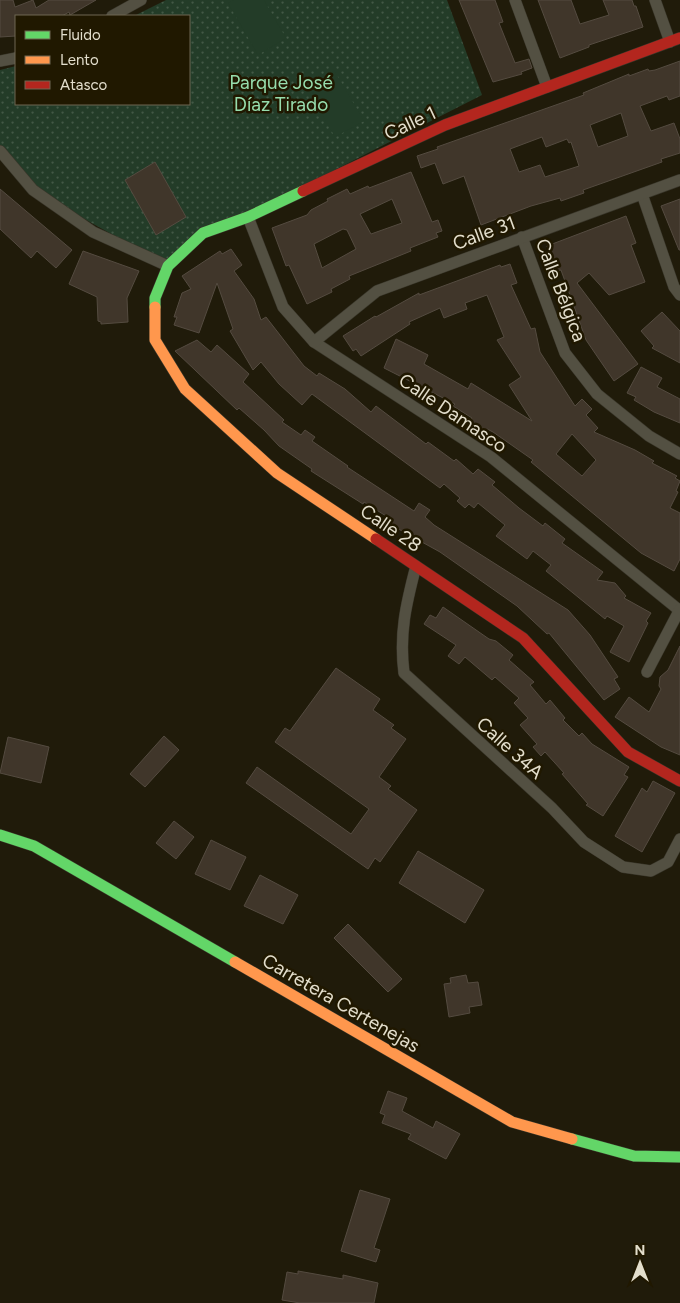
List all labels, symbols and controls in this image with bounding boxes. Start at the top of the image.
legend [15,15,190,105]
text: Fluido [60,26,101,44]
text: Lento [60,51,99,69]
park label: Parque José Díaz Tirado [229,71,333,116]
text: Atasco [60,76,108,94]
street label: Calle 1 [380,101,440,145]
street label: Calle 31 [450,211,518,255]
street label: Calle Bélgica [531,235,591,345]
street label: Calle Damasco [395,368,511,458]
street label: Calle 28 [356,499,426,557]
street label: Calle 34A [472,712,548,784]
street label: Carretera Certenejas [258,949,424,1057]
north arrow [615,1238,665,1288]
text: N [635,1242,645,1259]

